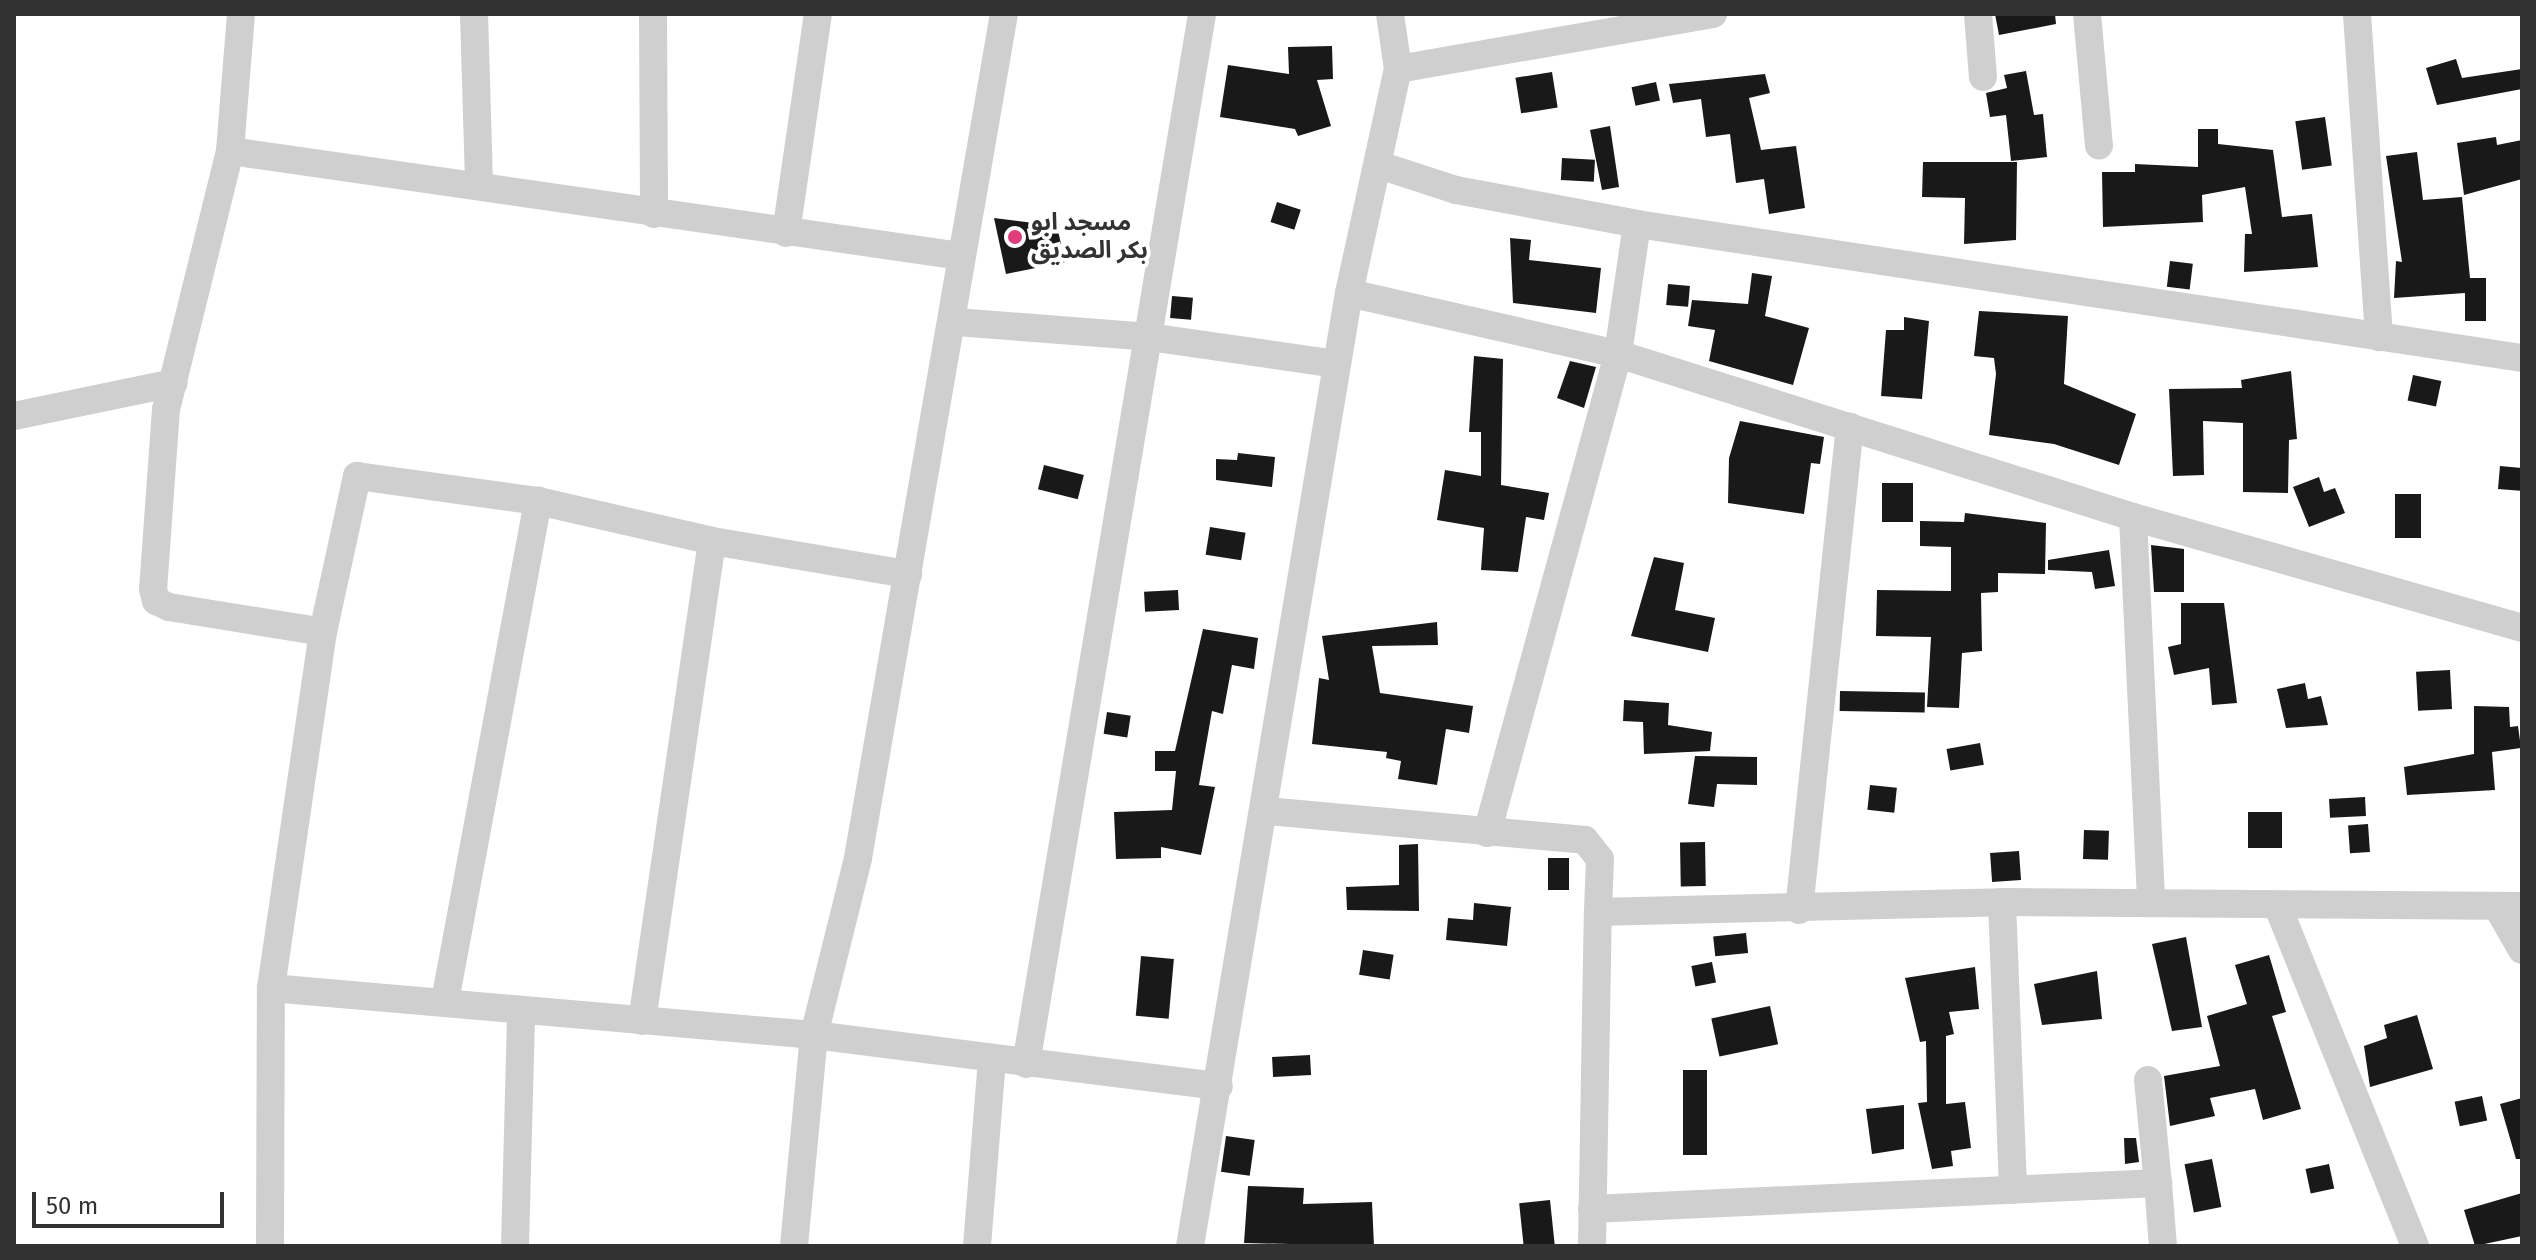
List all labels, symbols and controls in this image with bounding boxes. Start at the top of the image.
place label: مسجد ابو بكر الصديق [1031,209,1148,265]
marker: مسجد ابو بكر الصديق [1006,228,1024,246]
scale bar [36,1176,228,1226]
text: 50 m [46,1192,98,1220]

